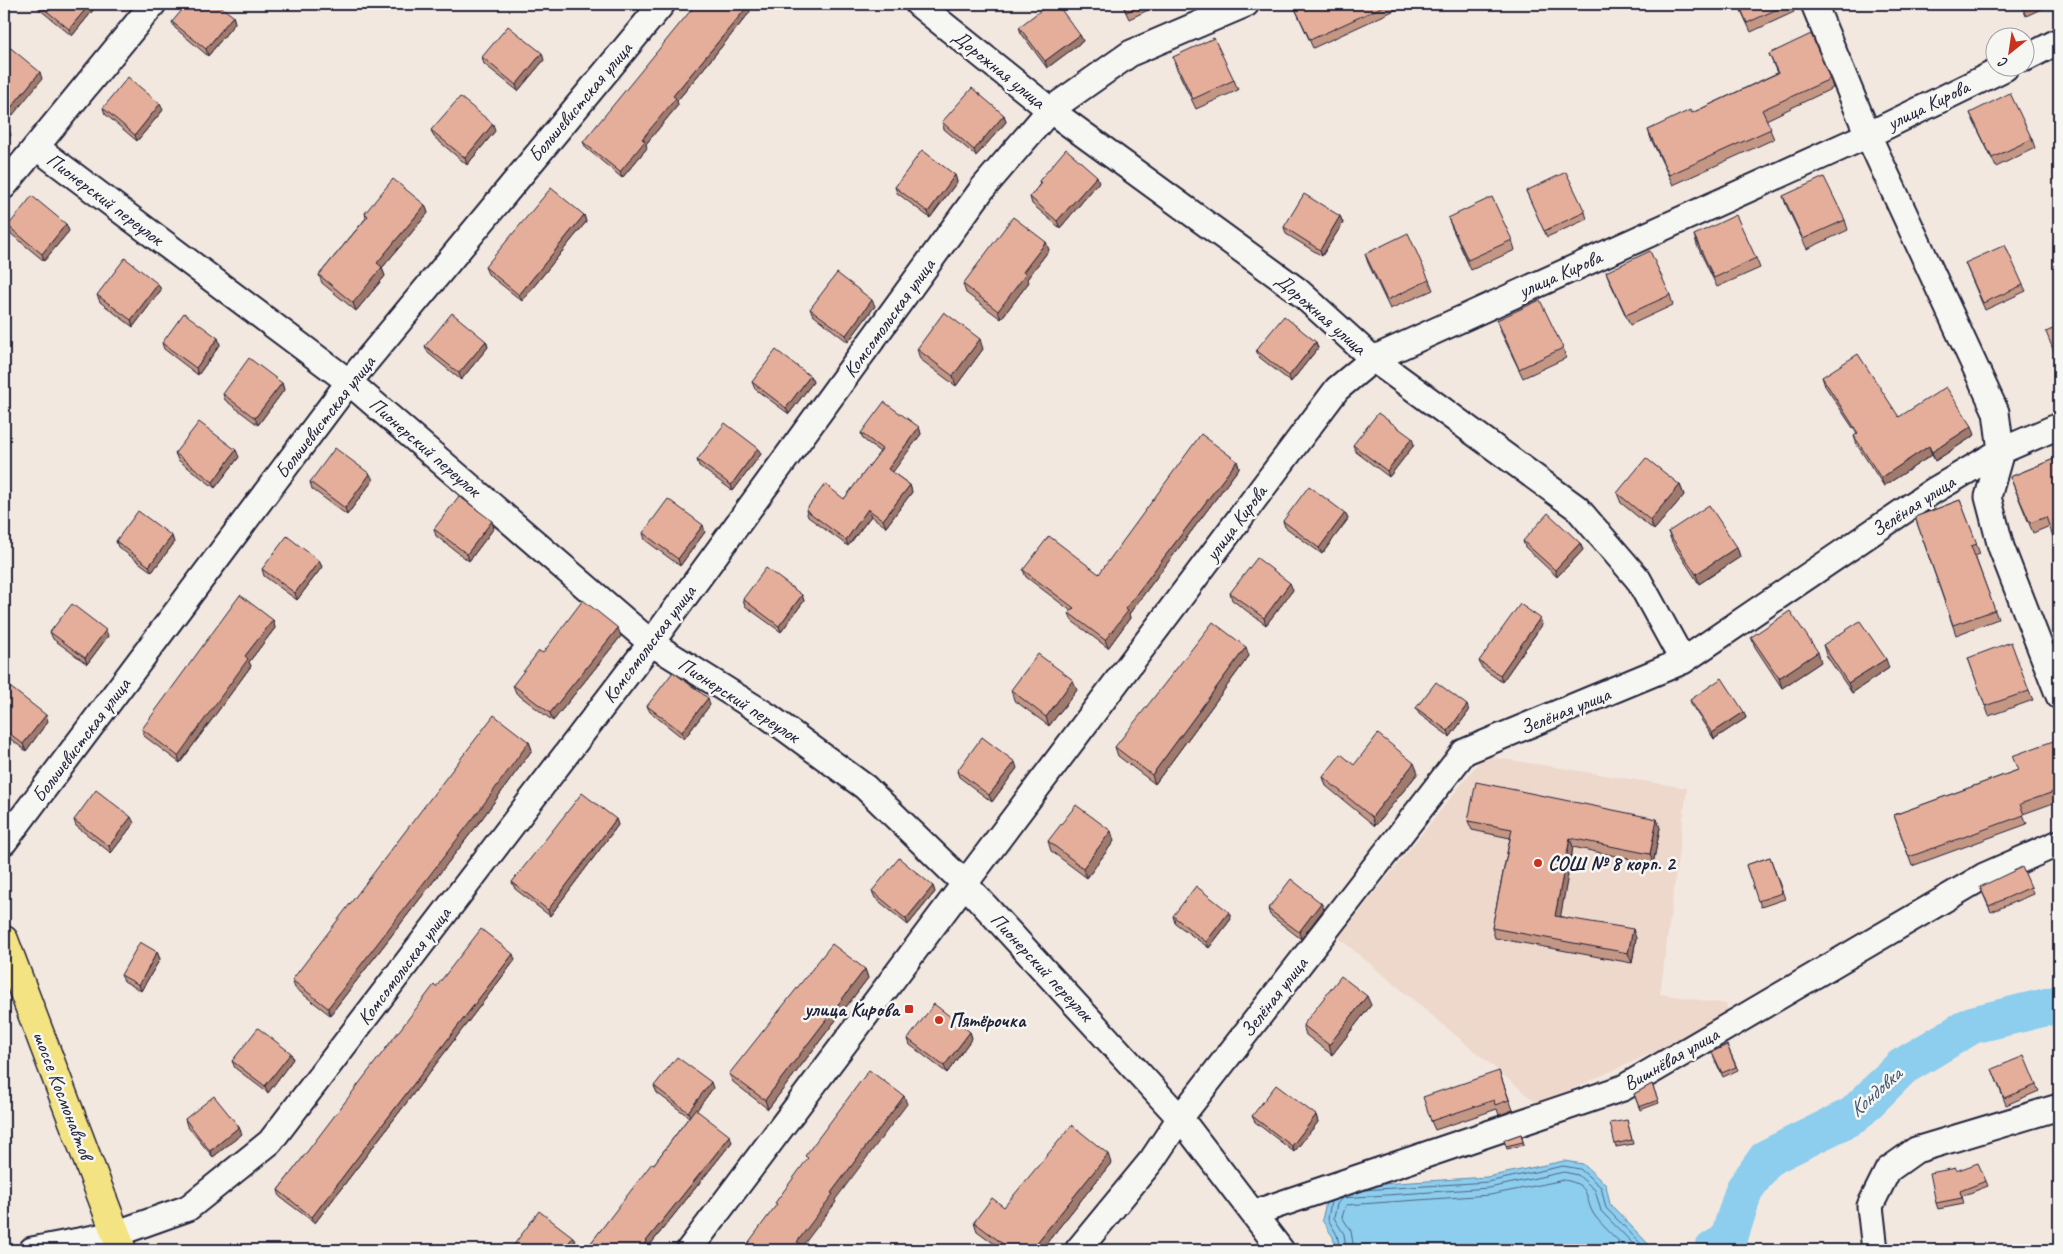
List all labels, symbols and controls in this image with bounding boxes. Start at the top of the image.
street label: Дорожная улица [947,24,1051,115]
north arrow [1986,28,2036,78]
street label: Большевистская улица [522,35,639,167]
text: С [1995,53,2011,72]
street label: улица Кирова [1882,74,1975,136]
street label: Пионерский переулок [42,147,170,252]
street label: улица Кирова [1514,244,1607,304]
street label: Комсомольская улица [837,252,942,382]
street label: Дорожная улица [1270,268,1373,361]
street label: Большевистская улица [269,349,382,483]
street label: Пионерский переулок [364,392,487,503]
street label: Зелёная улица [1866,469,1961,542]
street label: улица Кирова [1199,479,1274,567]
street label: Комсомольская улица [597,579,703,708]
street label: Пионерский переулок [674,651,806,749]
street label: Большевистская улица [26,671,137,807]
street label: Зелёная улица [1516,681,1616,740]
place label: СОШ № 8 корп. 2 [1548,851,1677,876]
marker: СОШ № 8 корп. 2 [1532,857,1544,869]
street label: Комсомольская улица [352,901,458,1030]
street label: Пионерский переулок [985,907,1100,1028]
street label: Зелёная улица [1235,950,1314,1042]
place label: улица Кирова [802,997,901,1022]
marker: улица Кирова [903,1003,915,1015]
place label: Пятёрочка [949,1008,1027,1033]
marker: Пятёрочка [933,1014,945,1026]
street label: Вишнёвая улица [1619,1021,1725,1096]
street label: шоссе Космонавтов [27,1027,100,1166]
water label: Кондовка [1843,1060,1909,1123]

